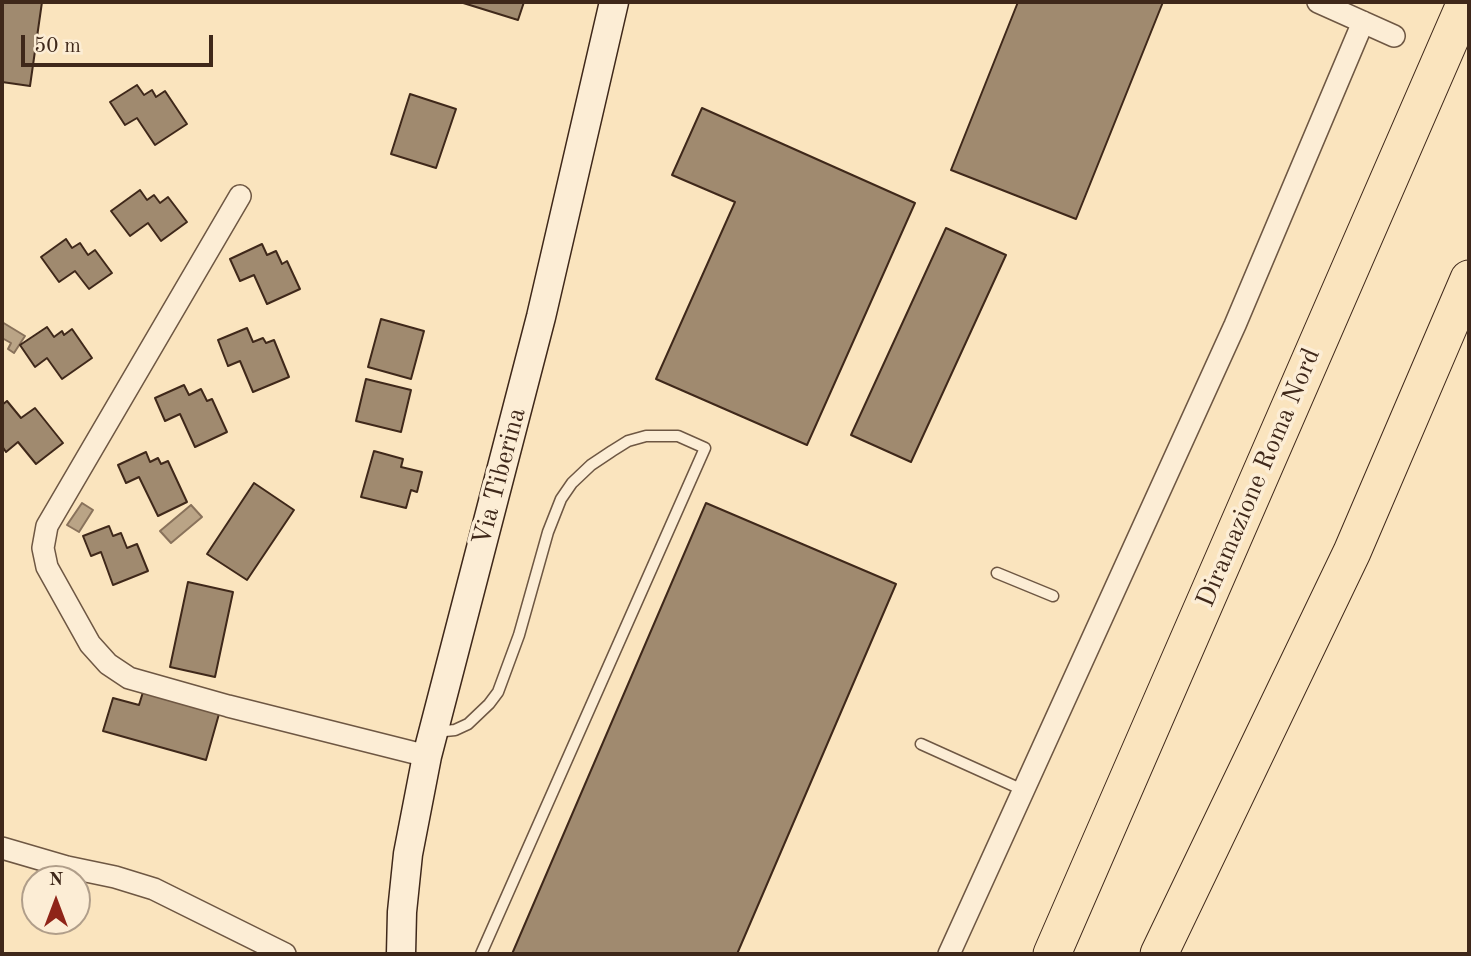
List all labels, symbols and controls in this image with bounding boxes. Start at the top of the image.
scale bar [24,21,217,65]
text: 50 m [34,36,81,57]
street label: Diramazione Roma Nord [1190,344,1328,612]
street label: Via Tiberina [467,405,533,549]
north arrow [21,865,91,935]
text: N [49,871,63,890]

